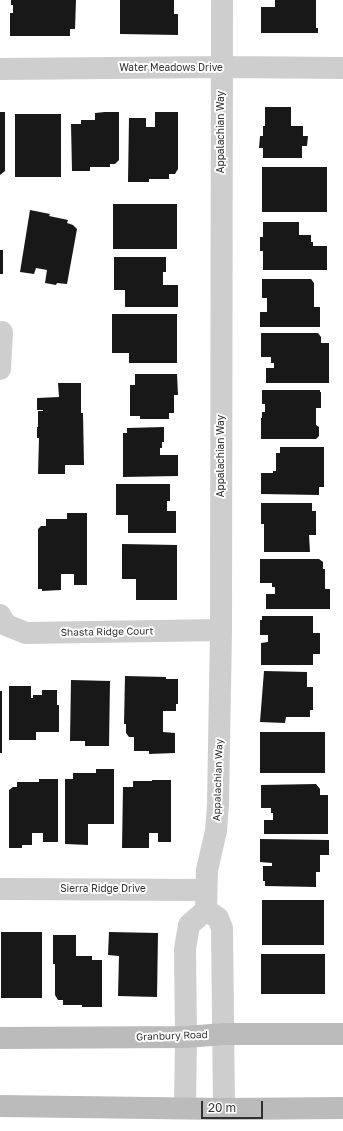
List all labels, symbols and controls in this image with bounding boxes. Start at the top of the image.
street label: Water Meadows Drive [119,62,223,74]
street label: Appalachian Way [215,91,227,173]
street label: Appalachian Way [215,415,227,497]
street label: Shasta Ridge Court [61,625,153,639]
street label: Appalachian Way [211,739,225,821]
street label: Sierra Ridge Drive [60,883,146,895]
street label: Granbury Road [136,1029,208,1043]
scale bar [203,1093,265,1119]
text: 20 m [208,1100,236,1115]

